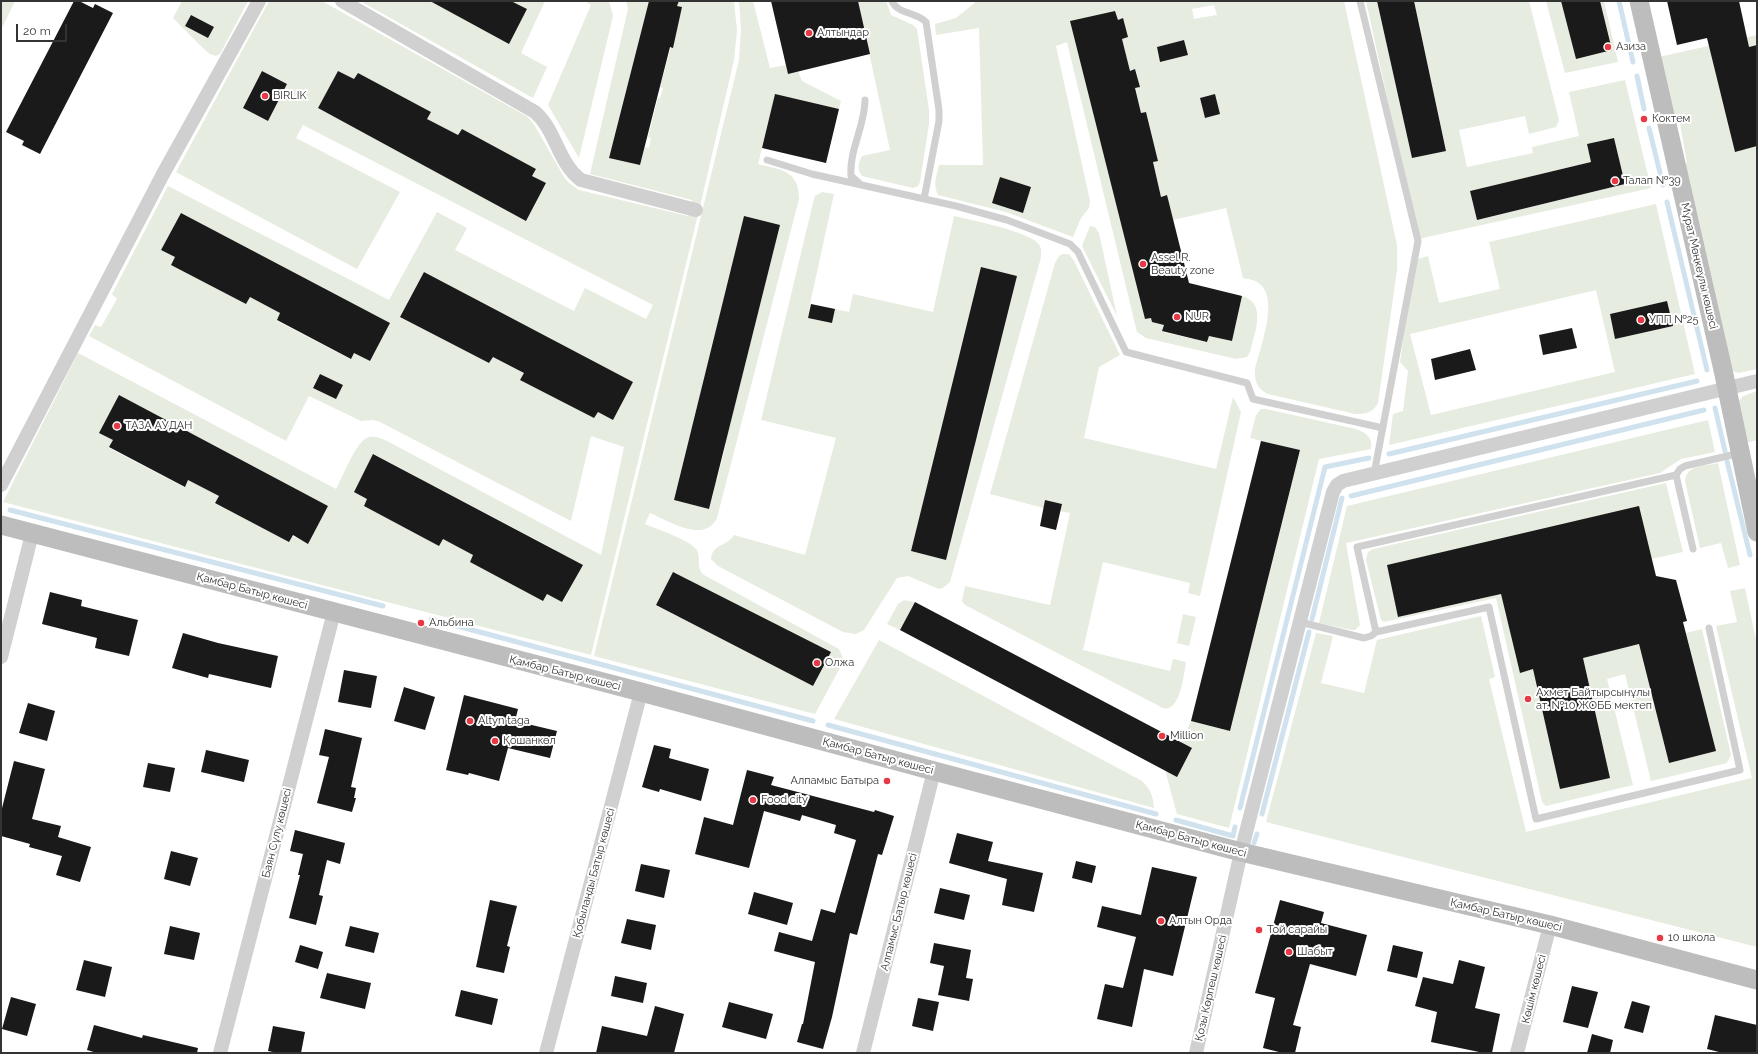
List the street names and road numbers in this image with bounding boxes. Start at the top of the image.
street label: Мұрат Мөңкеұлы көшесі [1678,202,1720,330]
street label: Қамбар Батыр көшесі [195,570,309,612]
street label: Қамбар Батыр көшесі [508,653,622,693]
street label: Қамбар Батыр көшесі [821,735,935,777]
street label: Баян Сұлу көшесі [259,787,295,879]
street label: Қобыланды Батыр көшесі [570,807,618,939]
street label: Қамбар Батыр көшесі [1134,818,1248,860]
street label: Алпамыс Батыр көшесі [878,852,920,972]
street label: Қамбар Батыр көшесі [1449,896,1563,934]
street label: Қозы Көрпеш көшесі [1192,934,1230,1042]
street label: Көшім көшесі [1519,953,1549,1025]

